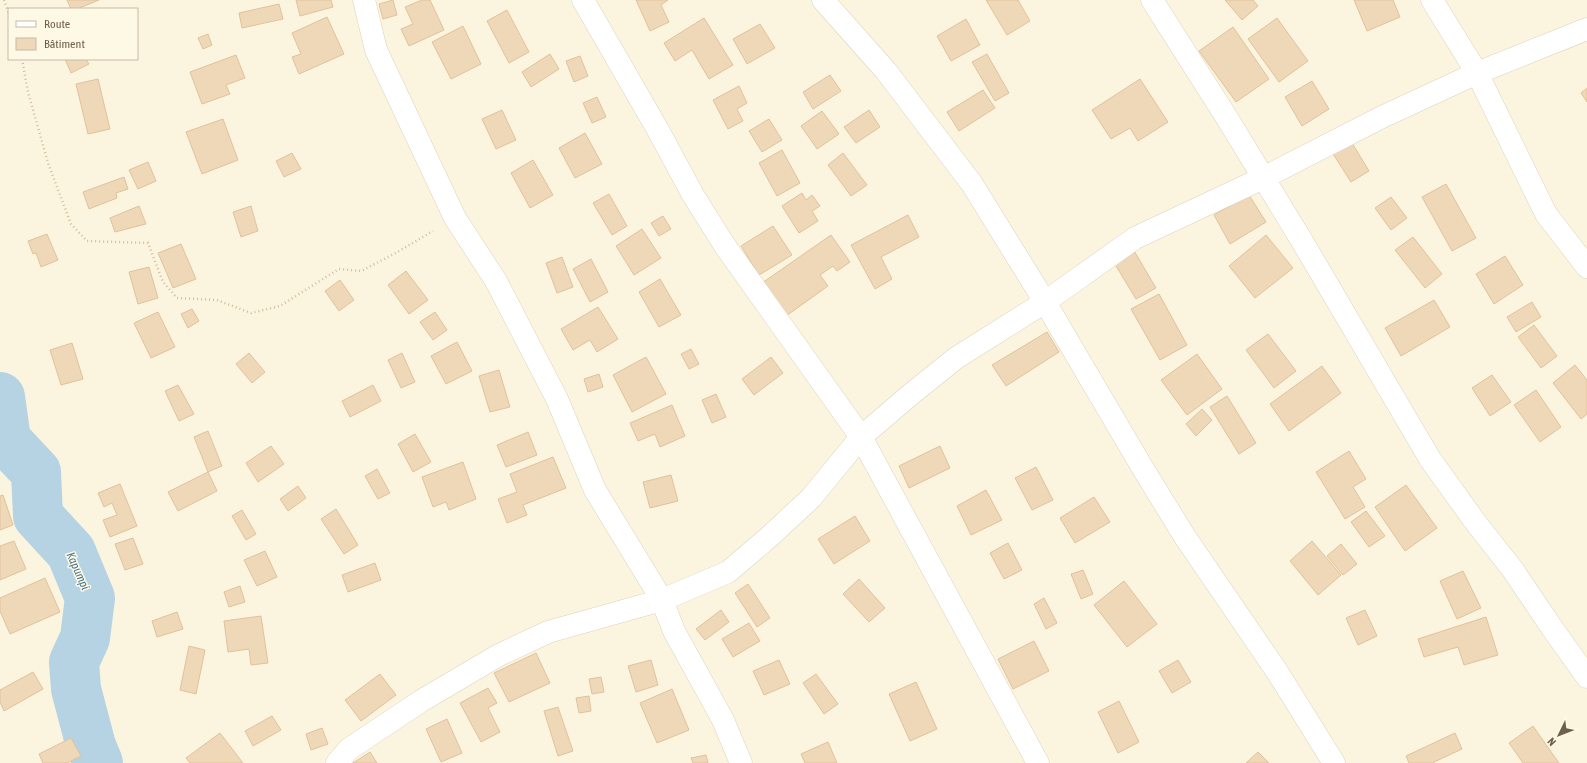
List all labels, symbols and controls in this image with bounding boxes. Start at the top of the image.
legend [8,8,138,60]
text: Route [44,17,70,31]
text: Bâtiment [44,37,85,51]
water label: Kapumpi [64,550,93,592]
north arrow [1539,715,1579,755]
text: N [1545,735,1558,748]

